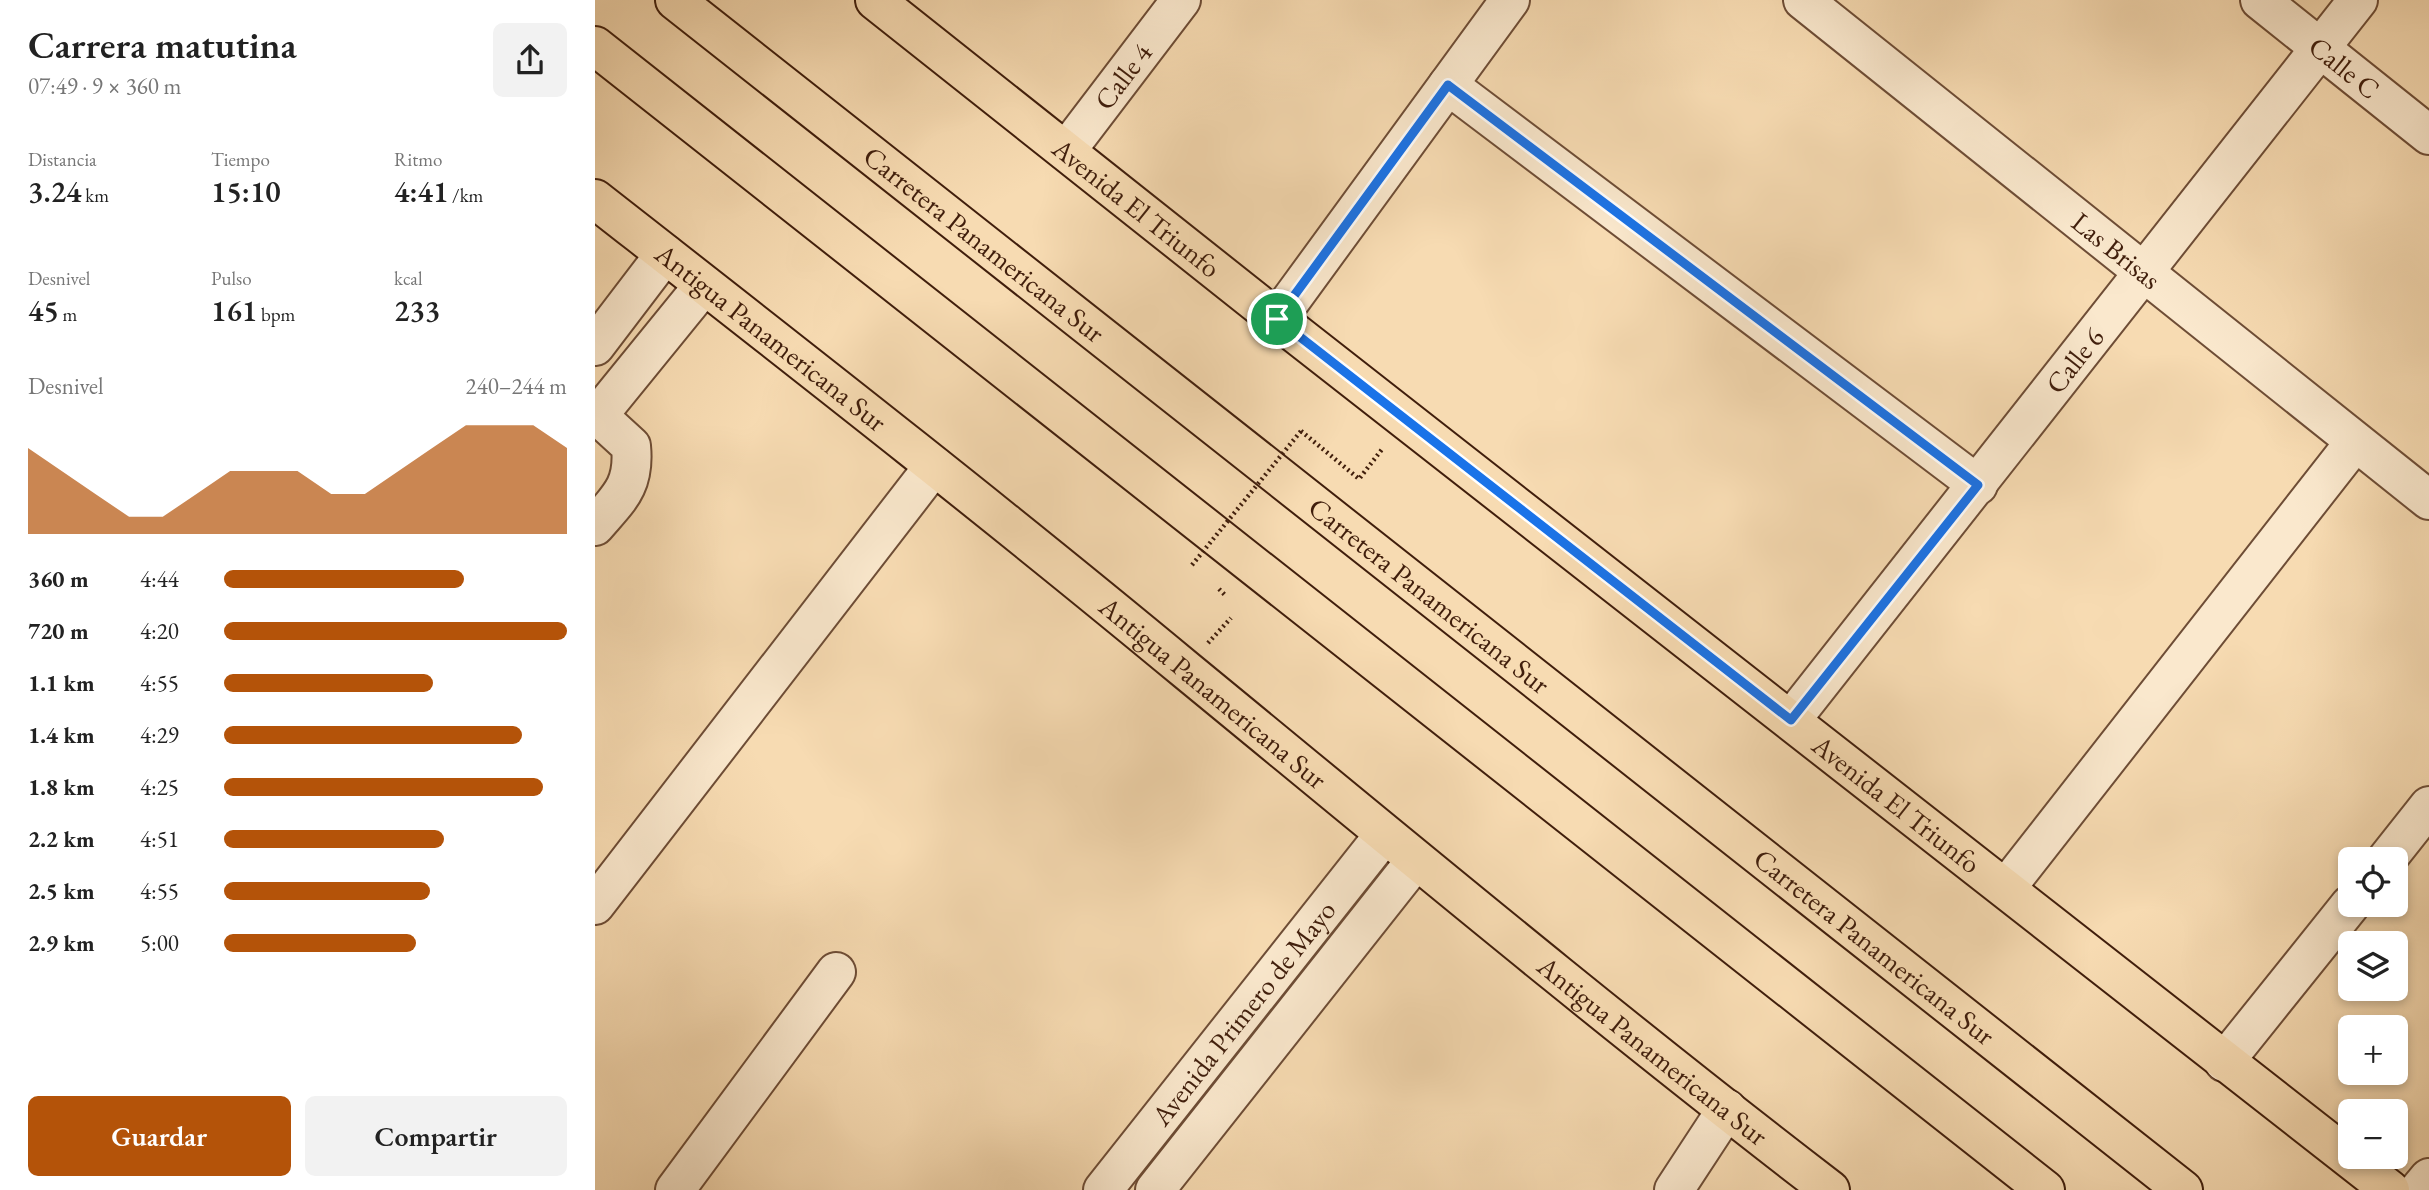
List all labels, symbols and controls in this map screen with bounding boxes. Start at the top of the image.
text: Carrera matutina [28,20,297,69]
button: share [493,23,567,97]
street label: Calle C [2302,28,2387,107]
street label: Calle 4 [1086,35,1160,117]
text: 07:49 · 9 × 360 m [28,71,181,101]
street label: Avenida El Triunfo [1045,129,1228,285]
street label: Carretera Panamericana Sur [856,138,1113,351]
text: Distancia [28,147,97,172]
text: Tiempo [211,147,270,172]
text: Ritmo [394,147,442,172]
text: 3.24 [28,172,81,211]
text: 15:10 [211,172,281,211]
text: 4:41 [394,172,448,211]
text: km [81,183,109,208]
text: /km [448,183,483,208]
street label: Las Brisas [2064,204,2168,297]
street label: Antigua Panamericana Sur [647,234,895,440]
text: Desnivel [28,266,90,291]
text: Pulso [211,266,252,291]
text: kcal [394,266,423,291]
pin [1247,289,1307,349]
text: 45 [28,291,59,330]
text: 161 [211,291,257,330]
text: 233 [394,291,440,330]
icon: arrive [1258,300,1296,338]
text: m [59,302,77,327]
text: bpm [257,302,295,327]
street label: Calle 6 [2037,320,2112,401]
text: Desnivel [28,371,104,401]
text: 240–244 m [466,371,567,401]
street label: Carretera Panamericana Sur [1301,489,1558,702]
text: 360 m [28,564,89,594]
text: 4:44 [140,564,179,594]
street label: Antigua Panamericana Sur [1091,587,1335,797]
text: 720 m [28,616,89,646]
text: 4:20 [140,616,179,646]
text: 1.1 km [28,668,95,698]
text: 4:55 [140,668,179,698]
text: 1.4 km [28,720,95,750]
text: 4:29 [140,720,179,750]
street label: Avenida El Triunfo [1804,726,1988,881]
text: 1.8 km [28,772,95,802]
text: 4:25 [140,772,179,802]
text: 2.2 km [28,824,95,854]
text: 4:51 [140,824,179,854]
street label: Carretera Panamericana Sur [1747,840,2003,1053]
map controls [2338,847,2408,1169]
button: locate [2338,847,2408,917]
text: 2.5 km [28,876,95,906]
text: 4:55 [140,876,179,906]
street label: Avenida Primero de Mayo [1142,893,1344,1134]
text: 2.9 km [28,928,95,958]
text: 5:00 [140,928,179,958]
button: layers [2338,931,2408,1001]
street label: Antigua Panamericana Sur [1529,947,1776,1154]
button: + [2338,1015,2408,1085]
button: Guardar [28,1096,291,1176]
button: Compartir [305,1096,567,1176]
button: − [2338,1099,2408,1169]

